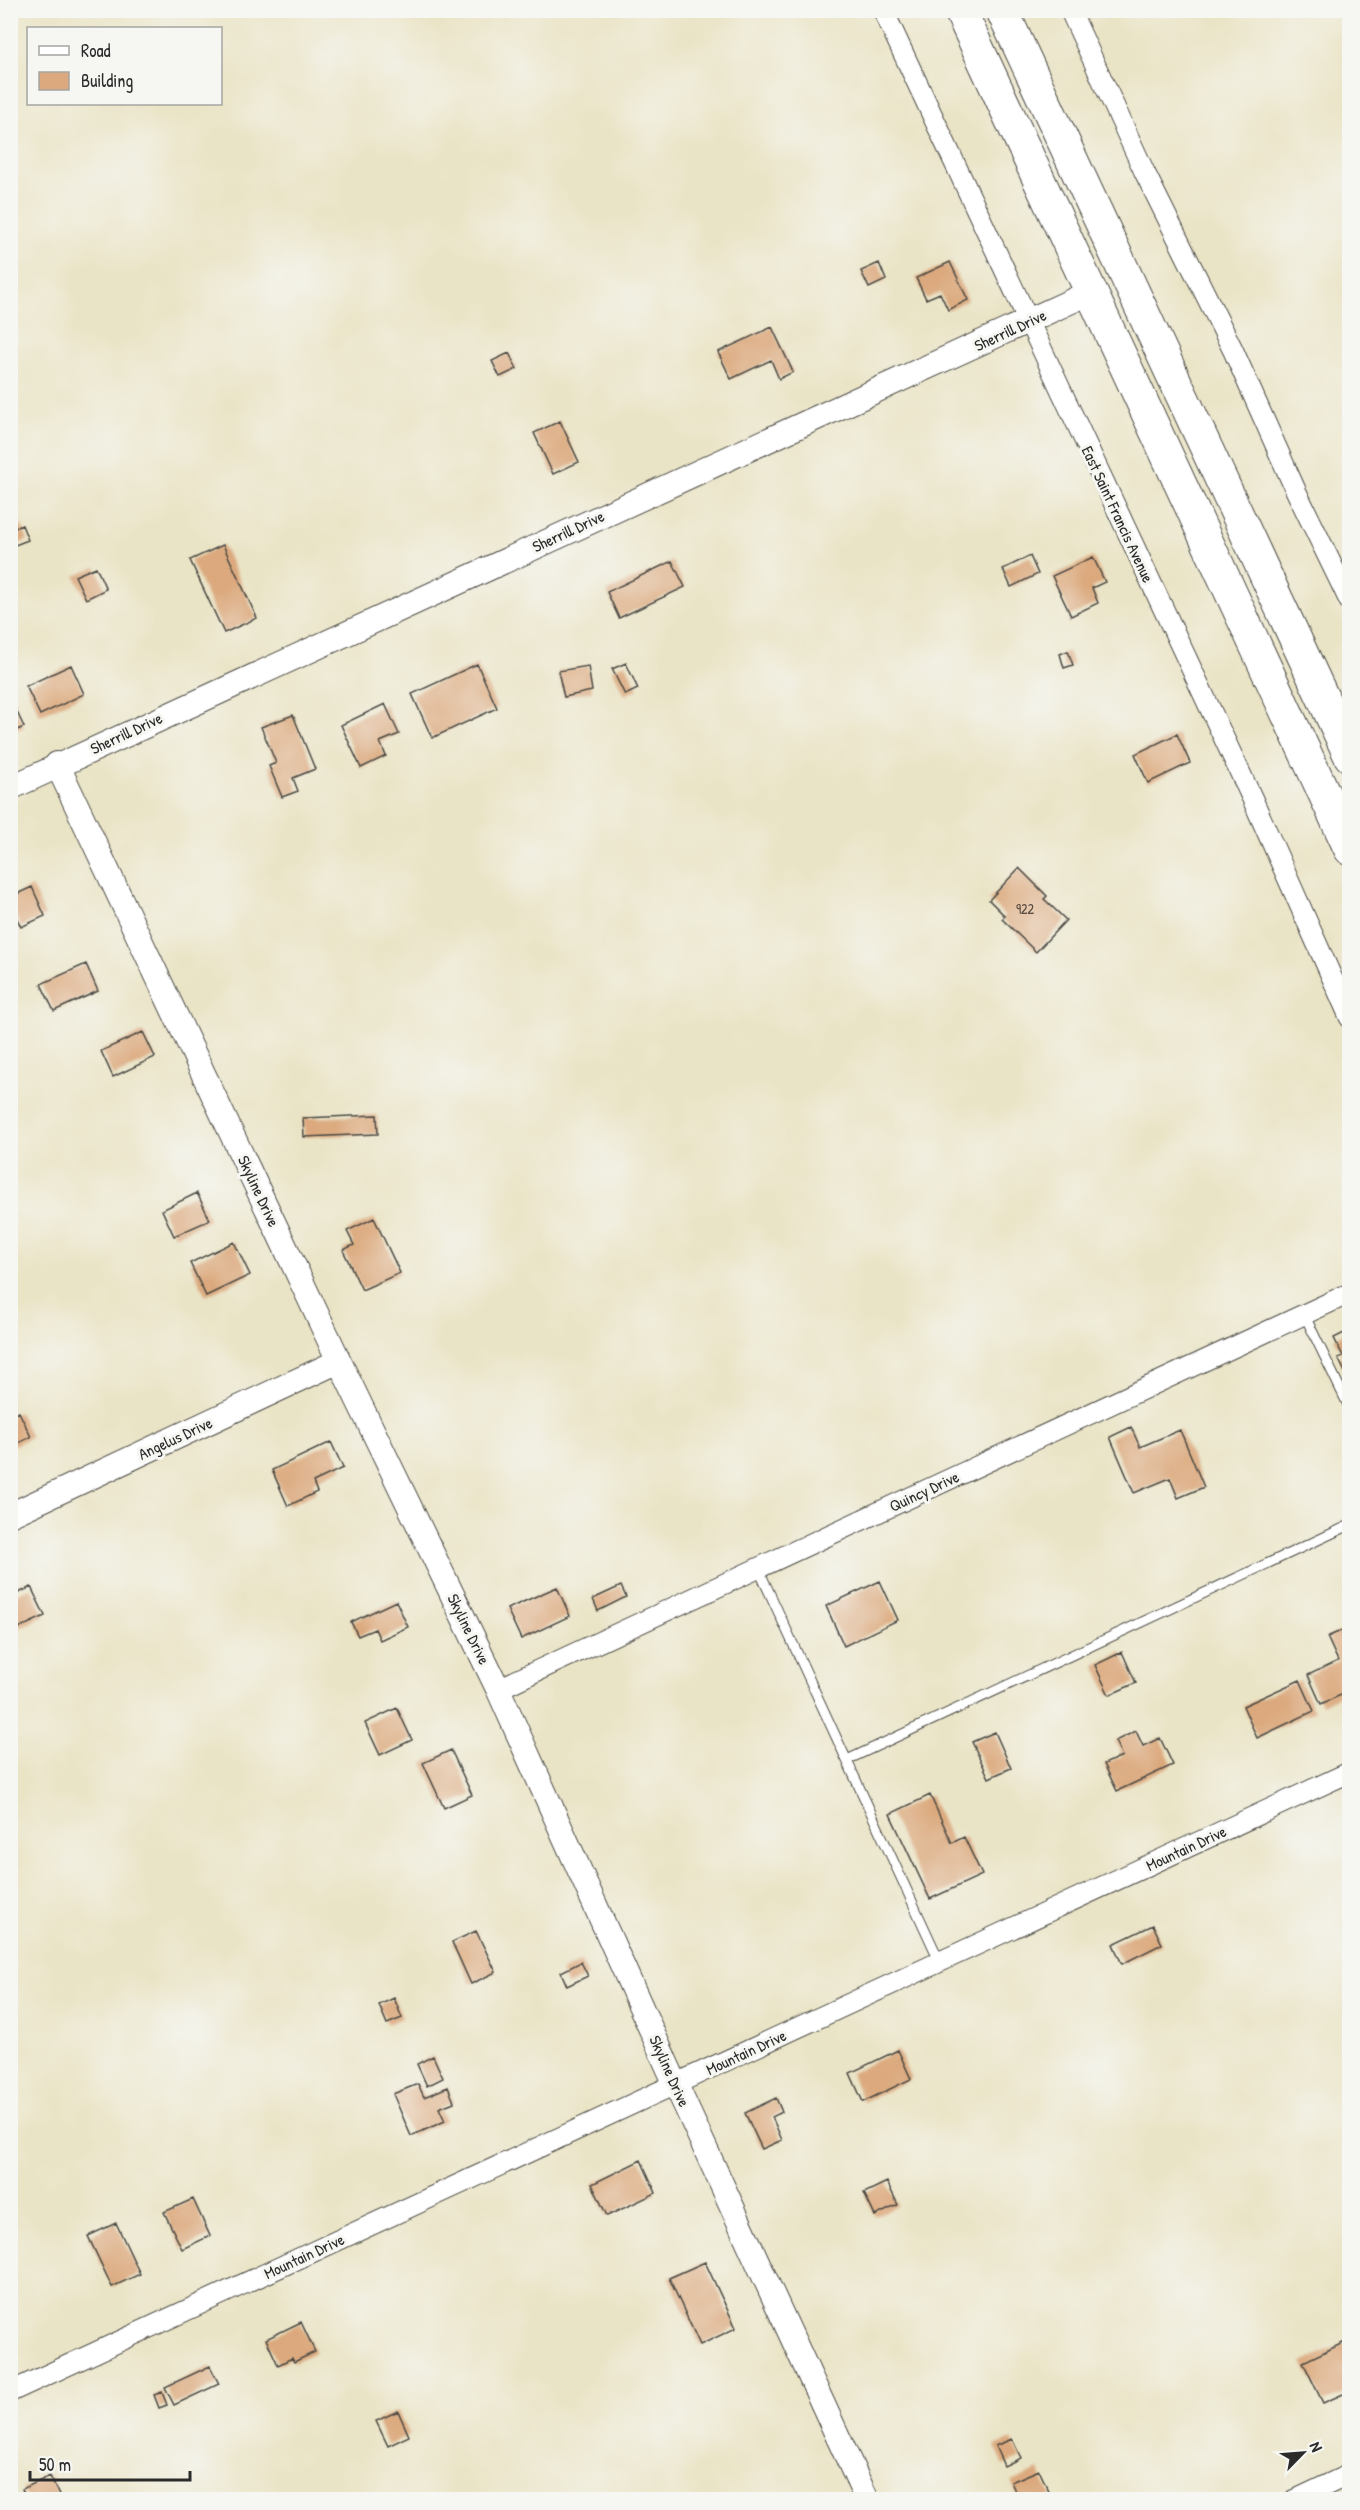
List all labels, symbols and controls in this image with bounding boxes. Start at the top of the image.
legend [27,27,222,105]
text: Road [81,38,111,63]
text: Building [81,68,133,93]
street label: Sherrill Drive [970,303,1050,356]
street label: East Saint Francis Avenue [1077,442,1160,586]
street label: Sherrill Drive [528,504,608,557]
street label: Sherrill Drive [86,706,166,759]
house number: 922 [1016,899,1035,918]
street label: Skyline Drive [233,1152,285,1231]
street label: Angelus Drive [134,1411,216,1465]
street label: Quincy Drive [886,1465,963,1517]
street label: Skyline Drive [442,1590,496,1669]
street label: Mountain Drive [1142,1820,1230,1876]
street label: Mountain Drive [702,2024,790,2080]
street label: Skyline Drive [644,2032,696,2111]
street label: Mountain Drive [260,2228,348,2284]
north arrow [1273,2423,1333,2483]
text: N [1305,2438,1329,2456]
scale bar [30,2444,190,2482]
text: 50 m [39,2452,71,2477]

